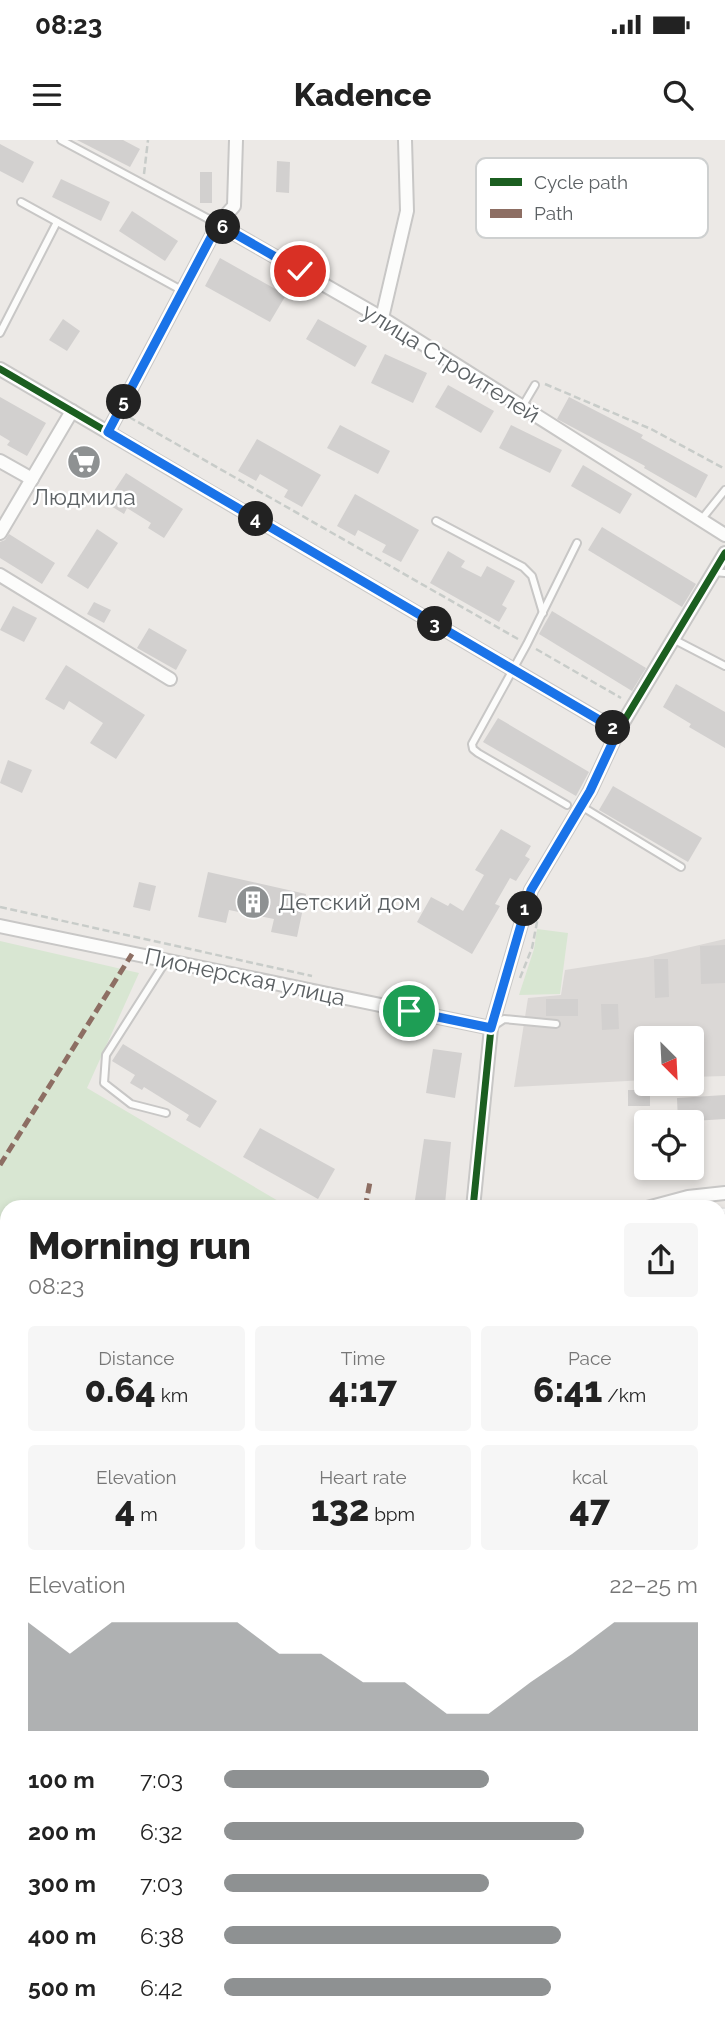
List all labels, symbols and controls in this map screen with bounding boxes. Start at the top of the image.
text: 08:23 [35,10,102,40]
icon: menu [28,76,66,114]
text: Kadence [294,76,431,113]
icon: search [659,76,697,114]
legend [476,158,708,238]
text: Cycle path [534,171,628,193]
text: Path [534,202,573,224]
pin: 6 [206,210,241,244]
text: 6 [217,215,228,237]
pin [270,241,330,301]
icon: check [281,252,319,290]
street label: улица Строителей [358,297,545,428]
pin: 5 [106,384,142,420]
text: 5 [118,390,129,412]
supermarket icon: Людмила [65,443,103,481]
place label: Людмила [32,483,136,510]
pin: 4 [238,502,274,536]
text: 4 [250,507,261,529]
pin: 3 [418,606,452,642]
text: 3 [429,612,440,634]
pin: 2 [596,710,630,746]
text: 2 [607,716,618,738]
building icon: Детский дом [234,883,272,921]
place label: Детский дом [278,888,421,915]
pin: 1 [508,892,542,926]
text: 1 [520,897,529,919]
street label: Пионерская улица [142,942,348,1011]
pin [379,981,439,1041]
icon: arrive [390,992,428,1030]
north arrow [634,1026,704,1096]
map controls [634,1026,704,1180]
button: locate [634,1110,704,1180]
text: Morning run [28,1223,251,1268]
button: share [624,1223,698,1297]
text: 08:23 [28,1272,84,1299]
text: Distance [98,1347,174,1369]
text: Time [341,1347,385,1369]
text: Pace [568,1347,611,1369]
text: 0.64 [84,1369,156,1410]
text: 4:17 [329,1369,397,1410]
text: 6:41 [533,1369,602,1410]
text: km [156,1384,188,1406]
text: /km [602,1384,646,1406]
text: Elevation [96,1466,177,1488]
text: Heart rate [319,1466,407,1488]
text: kcal [572,1466,607,1488]
text: 4 [115,1488,135,1529]
text: 132 [311,1488,369,1529]
text: 47 [569,1488,610,1529]
text: m [135,1503,158,1525]
text: bpm [369,1503,415,1525]
text: Elevation [28,1571,126,1598]
text: 22–25 m [609,1571,698,1598]
text: 100 m [28,1766,95,1793]
text: 7:03 [140,1766,183,1793]
text: 200 m [28,1818,96,1845]
text: 6:32 [140,1818,182,1845]
text: 300 m [28,1870,96,1897]
text: 7:03 [140,1870,183,1897]
text: 400 m [28,1922,96,1949]
text: 6:38 [140,1922,184,1949]
text: 500 m [28,1974,96,2001]
text: 6:42 [140,1974,183,2001]

